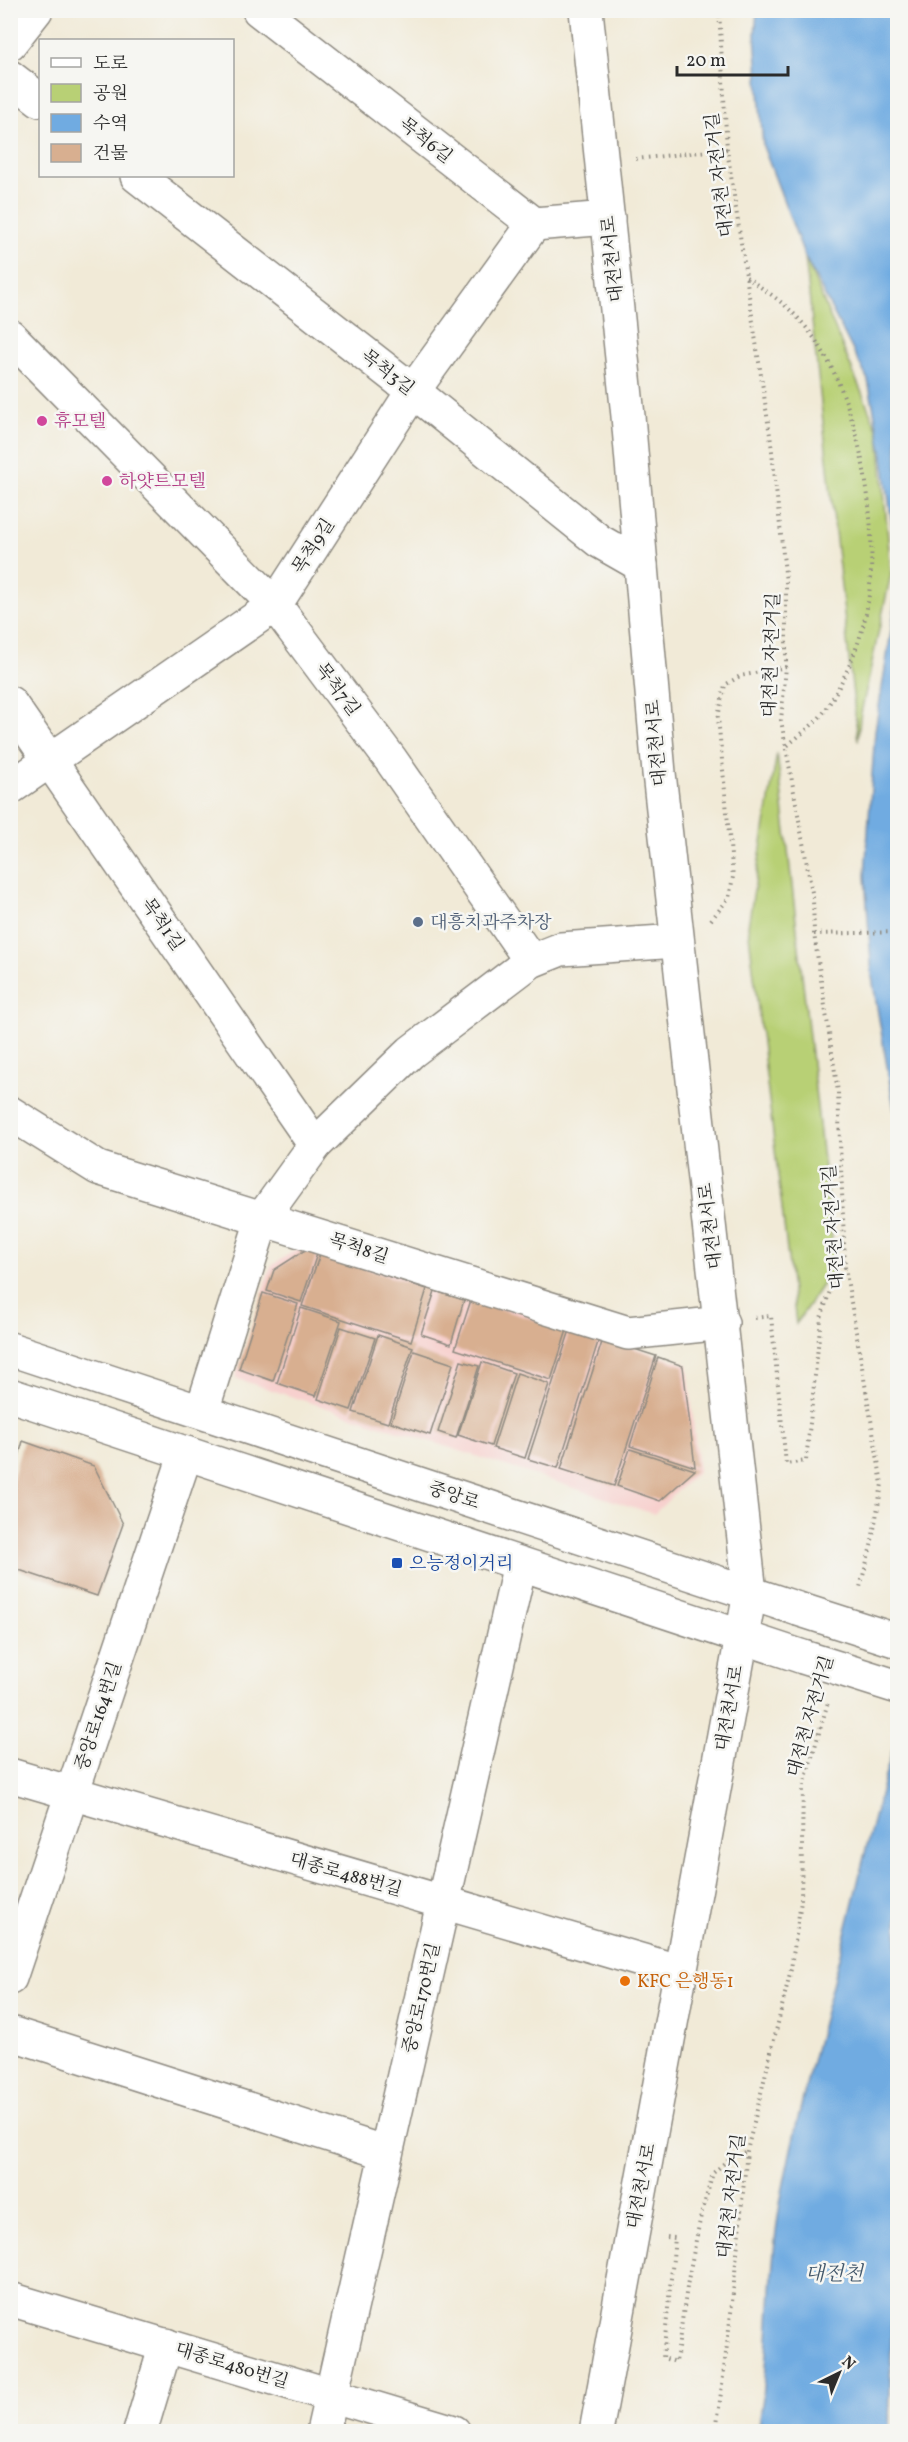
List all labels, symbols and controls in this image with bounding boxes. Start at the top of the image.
legend [39,39,234,177]
scale bar [677,39,788,77]
text: 20 m [686,49,726,74]
text: 도로 [93,52,128,77]
text: 공원 [93,82,128,107]
street label: 대전천 자전거길 [700,111,741,239]
text: 수역 [93,112,128,137]
street label: 목척6길 [393,112,457,170]
text: 건물 [93,142,128,167]
street label: 대전천서로 [597,214,630,303]
street label: 목척3길 [355,344,419,402]
place label: 휴모텔 [54,410,106,435]
marker: 휴모텔 [35,414,49,428]
place label: 하얏트모텔 [119,470,206,495]
marker: 하얏트모텔 [100,474,114,488]
street label: 목척9길 [287,514,341,579]
street label: 대전천 자전거길 [758,592,787,718]
street label: 목척7길 [308,658,365,722]
street label: 대전천서로 [641,698,674,787]
street label: 목척1길 [135,893,189,956]
place label: 대흥치과주차장 [430,911,552,936]
marker: 대흥치과주차장 [411,915,425,929]
street label: 대전천 자전거길 [818,1164,851,1290]
street label: 대전천서로 [694,1181,729,1270]
street label: 목척8길 [326,1228,392,1271]
street label: 중앙로 [425,1476,482,1516]
place label: 으능정이거리 [409,1552,513,1577]
marker: 으능정이거리 [390,1556,404,1570]
street label: 대전천 자전거길 [782,1653,841,1780]
street label: 중앙로164번길 [70,1659,129,1774]
street label: 대전천서로 [711,1663,750,1753]
street label: 대종로488번길 [287,1847,405,1903]
street label: 중앙로170번길 [398,1941,447,2056]
place label: KFC 은행동1 [637,1970,734,1995]
marker: KFC 은행동1 [618,1974,632,1988]
street label: 대전천 자전거길 [712,2132,753,2260]
street label: 대전천서로 [622,2141,663,2231]
water label: 대전천 [805,2261,865,2289]
street label: 대종로480번길 [172,2337,291,2396]
north arrow [809,2343,869,2403]
text: N [836,2351,860,2376]

